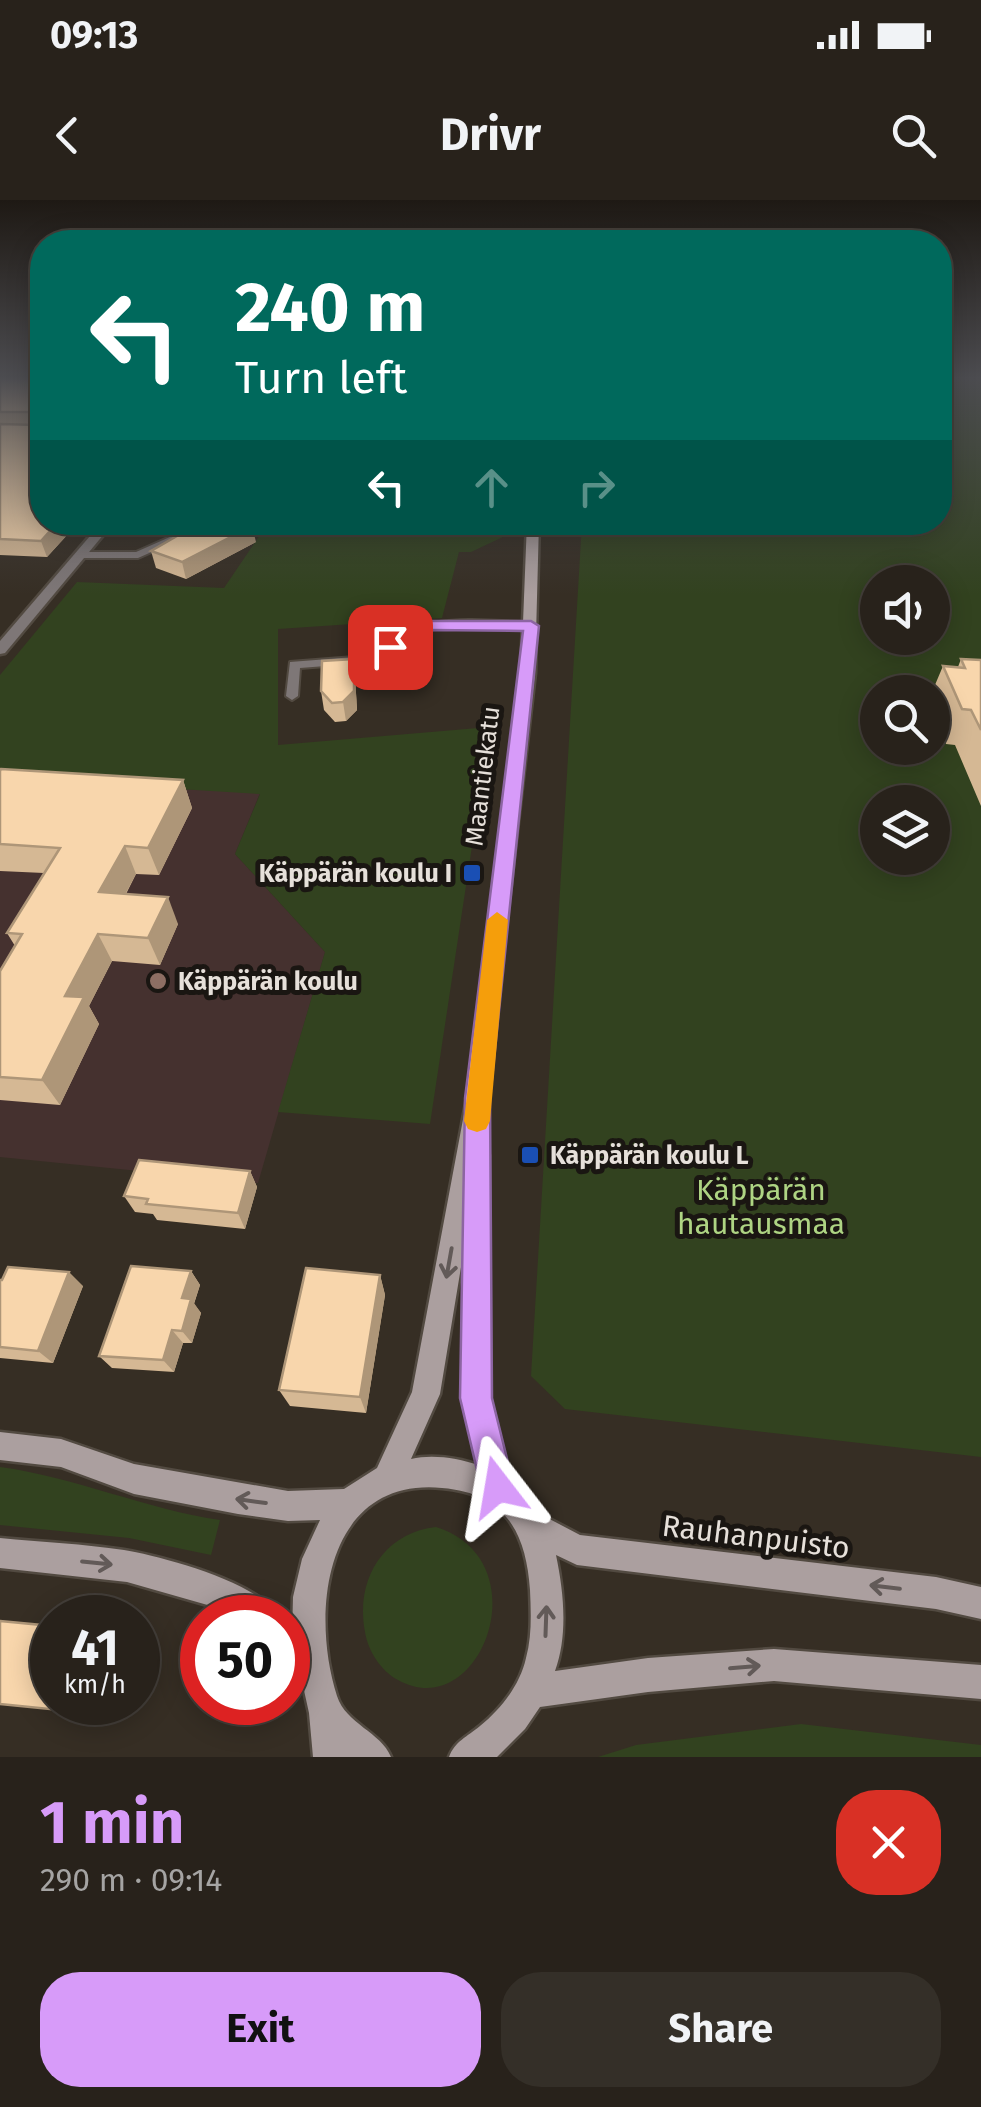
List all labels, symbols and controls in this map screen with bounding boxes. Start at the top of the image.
text: 09:13 [50,12,138,58]
icon: back [40,108,95,163]
text: Drivr [440,108,541,162]
icon: search [886,108,941,163]
text: 240 m [235,266,425,350]
icon: left [70,270,200,400]
text: Turn left [235,351,407,405]
icon: left [359,460,414,515]
icon: ahead [464,460,519,515]
icon: right [569,460,624,515]
map controls [860,565,950,875]
button: sound [860,565,950,655]
pin [348,605,433,690]
icon: arrive [363,620,418,675]
button: search [860,675,950,765]
street label: Maantiekatu [460,705,506,848]
button: layers [860,785,950,875]
place label: Käppärän koulu I [259,859,452,889]
marker: Käppärän koulu I [461,862,483,884]
place label: Käppärän koulu [178,967,358,997]
marker: Käppärän koulu [147,970,169,992]
place label: Käppärän koulu L [550,1141,749,1171]
marker: Käppärän koulu L [519,1144,541,1166]
park label: Käppärän hautausmaa [677,1172,845,1242]
one-way arrow [439,1246,458,1278]
position arrow [446,1435,550,1539]
one-way arrow [235,1491,267,1509]
street label: Rauhanpuisto [660,1508,852,1566]
one-way arrow [80,1554,113,1573]
one-way arrow [869,1577,901,1596]
speed limit sign: 50 [180,1595,310,1725]
one-way arrow [536,1605,555,1637]
text: 41 [71,1618,119,1678]
one-way arrow [729,1657,761,1676]
text: km/h [64,1670,126,1700]
text: 1 min [40,1787,184,1859]
button: close [836,1790,941,1895]
text: 290 m · 09:14 [40,1861,222,1899]
button: Exit [40,1972,481,2087]
button: Share [501,1972,941,2087]

